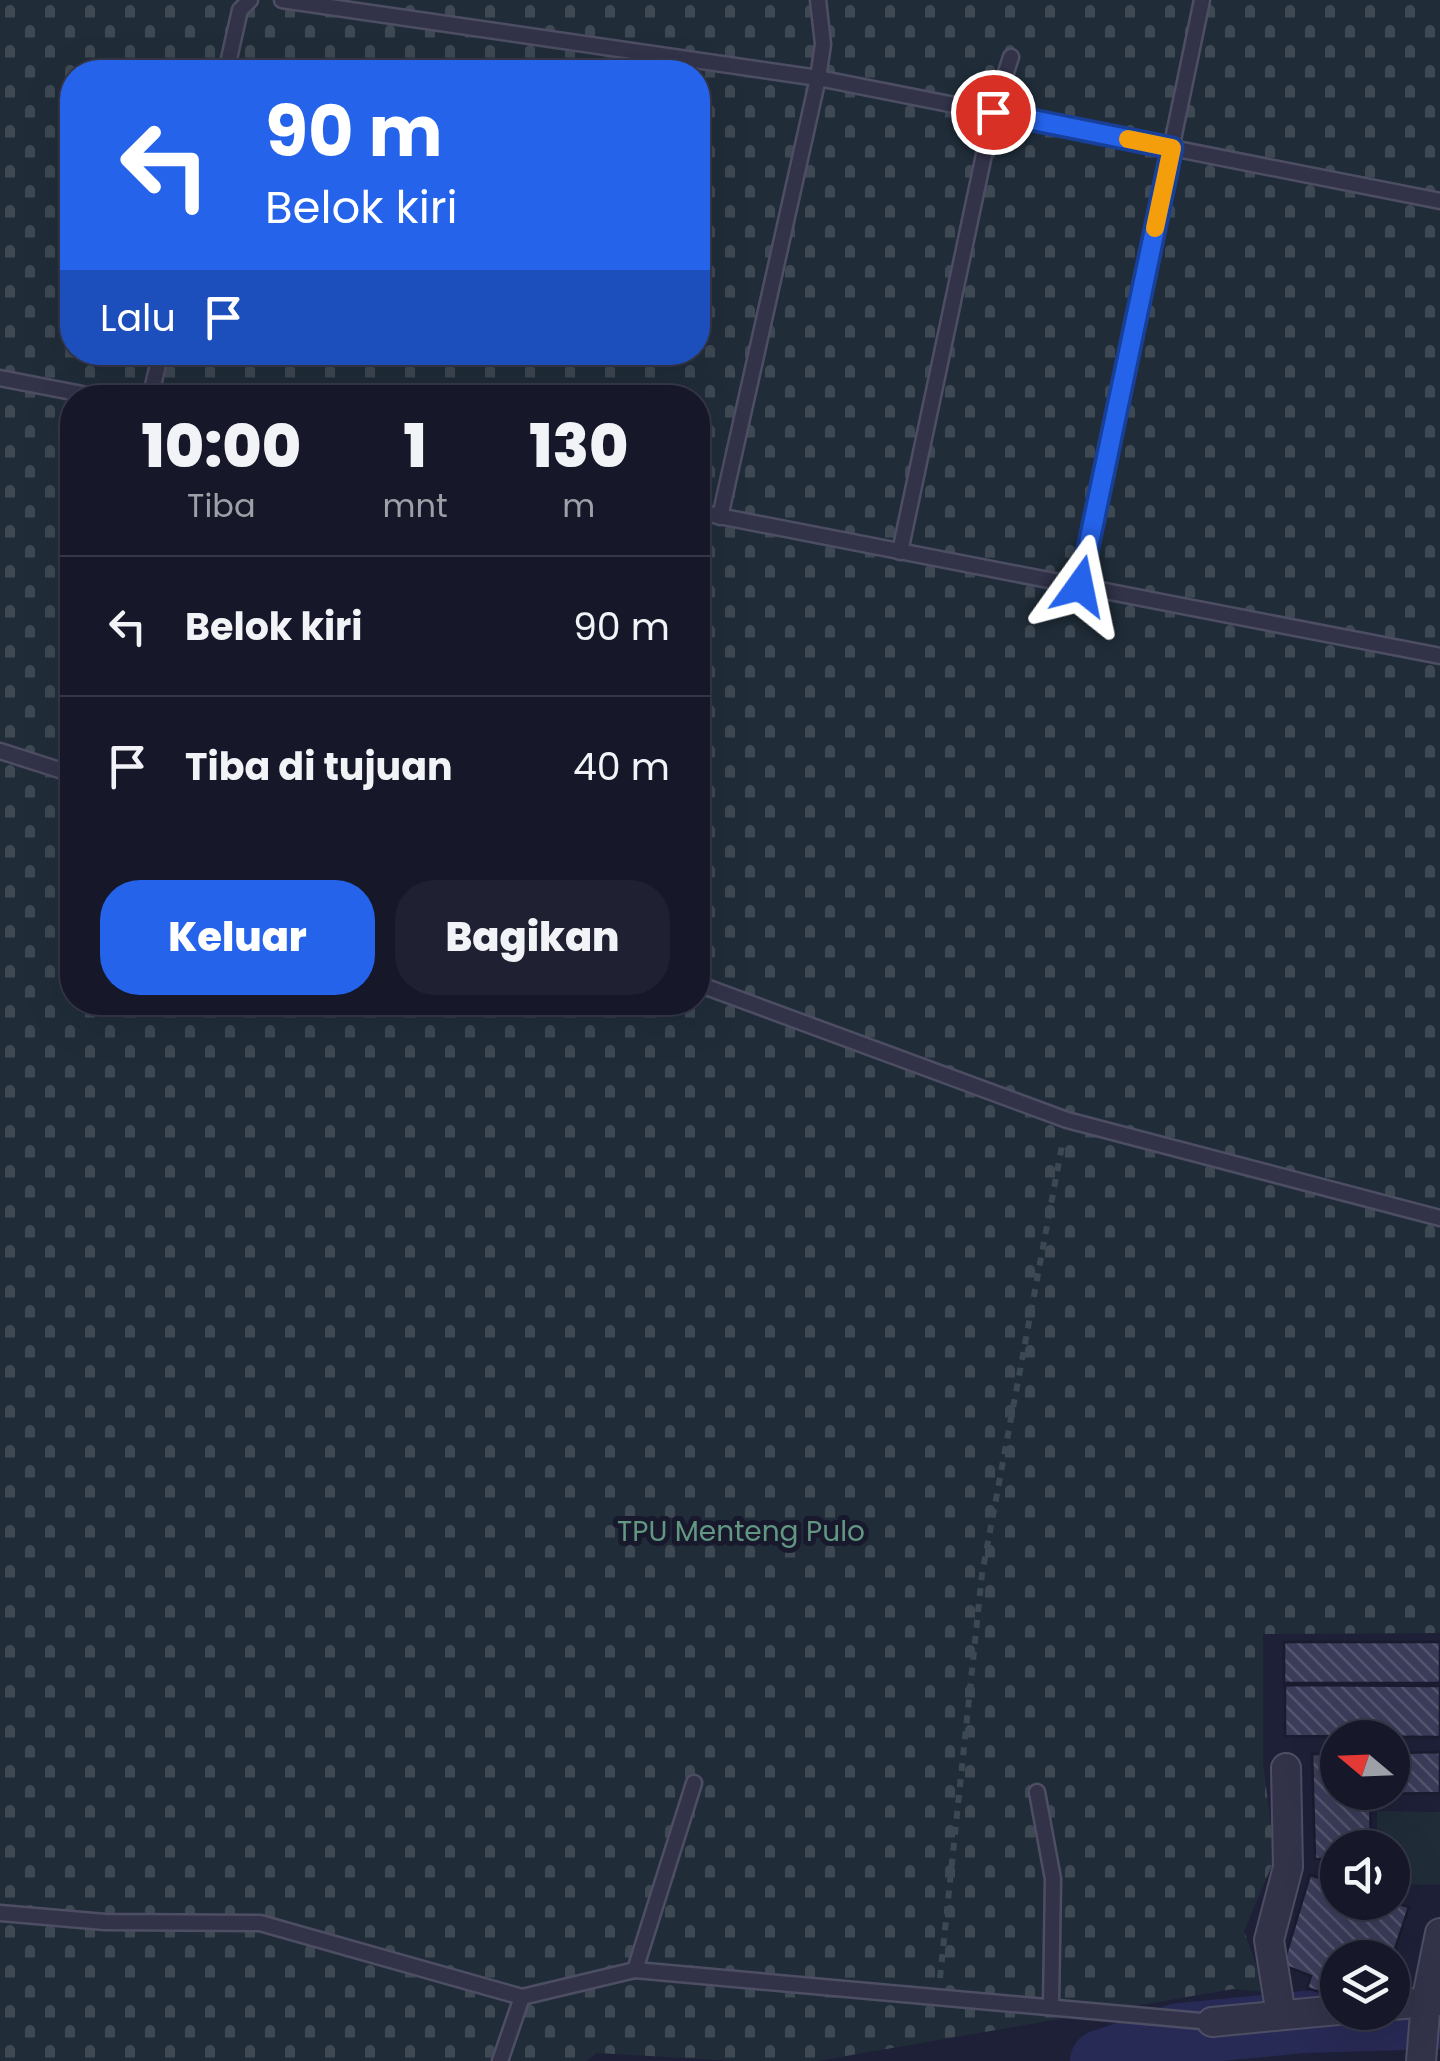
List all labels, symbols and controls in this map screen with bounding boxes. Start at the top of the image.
pin [951,70,1036,155]
text: 90 m [265,82,443,181]
icon: arrive [966,85,1021,140]
icon: left [100,100,230,230]
text: Belok kiri [265,176,458,239]
icon: arrive [196,290,251,345]
text: Lalu [100,291,176,344]
text: 10:00 [142,404,301,488]
text: 1 [404,404,427,488]
text: 130 [529,404,628,488]
text: Tiba [187,483,256,528]
text: mnt [383,483,448,528]
text: m [562,483,595,528]
position arrow [1028,534,1132,638]
icon: left [100,599,155,654]
text: Belok kiri [185,600,363,653]
text: 90 m [573,600,670,653]
icon: arrive [100,739,155,794]
text: Tiba di tujuan [185,740,453,793]
text: 40 m [573,740,670,793]
button: Keluar [100,880,375,995]
button: Bagikan [395,880,670,995]
park label: TPU Menteng Pulo [617,1512,865,1551]
north arrow [1320,1720,1410,1810]
map controls [1320,1720,1410,2030]
button: sound [1320,1830,1410,1920]
button: layers [1320,1940,1410,2030]

